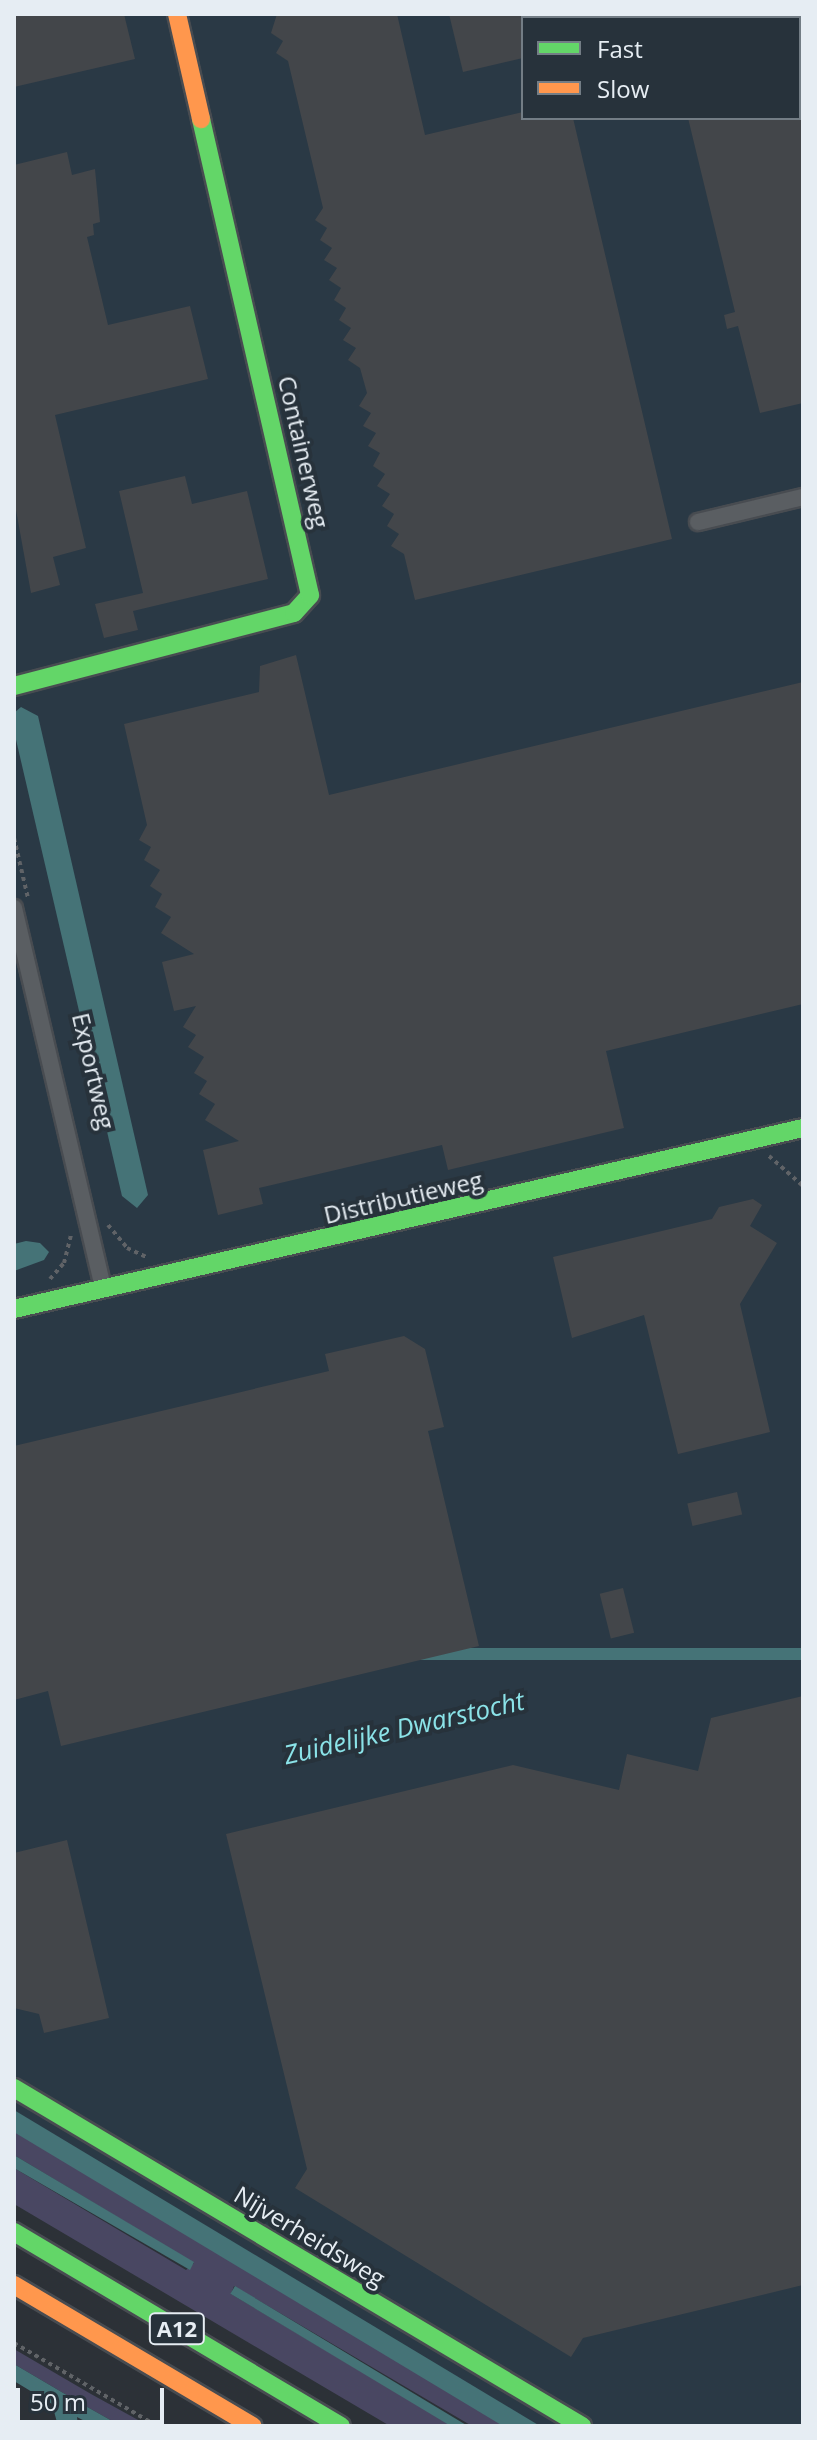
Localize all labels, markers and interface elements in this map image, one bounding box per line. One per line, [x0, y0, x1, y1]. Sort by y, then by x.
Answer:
legend [521, 16, 801, 120]
text: Fast [597, 32, 643, 65]
text: Slow [597, 72, 649, 105]
street label: Containerweg [272, 373, 336, 531]
street label: Exportweg [67, 1010, 121, 1132]
street label: Distributieweg [321, 1165, 485, 1229]
water label: Zuidelijke Dwarstocht [281, 1685, 527, 1771]
street label: Nijverheidsweg [229, 2180, 391, 2292]
road number: A12 [147, 2311, 207, 2347]
scale bar [20, 2372, 168, 2422]
text: 50 m [30, 2385, 86, 2418]

